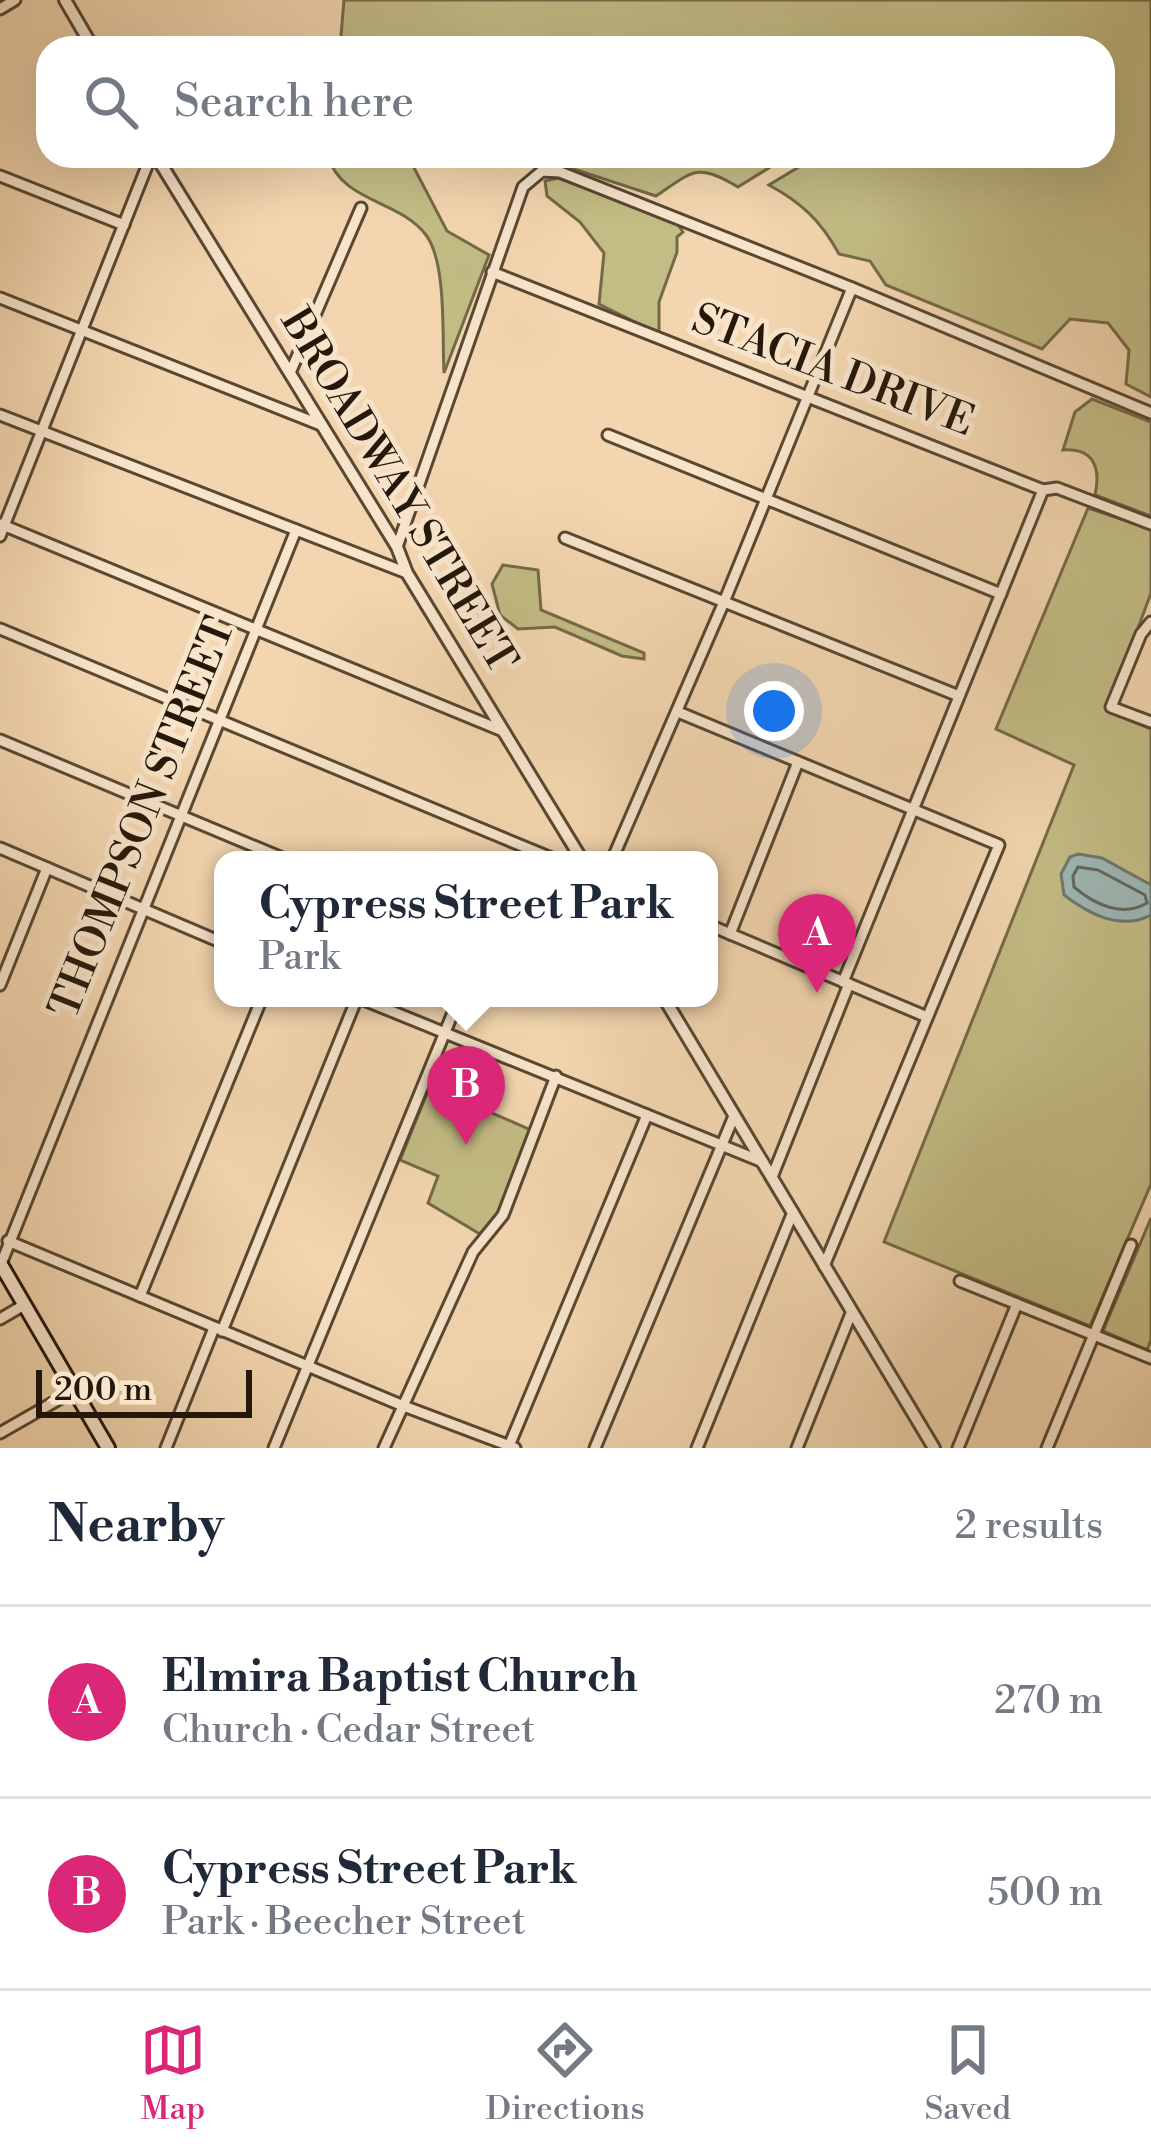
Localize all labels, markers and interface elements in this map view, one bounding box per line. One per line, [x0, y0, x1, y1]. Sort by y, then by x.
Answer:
search box [36, 36, 1115, 168]
icon: search [78, 69, 144, 135]
text: Search here [174, 74, 414, 131]
street label: STACIA DRIVE [685, 293, 981, 449]
street label: BROADWAY STREET [268, 298, 528, 683]
street label: THOMPSON STREET [38, 610, 248, 1026]
your location [744, 681, 804, 741]
popup [214, 851, 718, 1007]
text: Cypress Street Park [259, 876, 673, 933]
pin: A [778, 894, 856, 993]
text: Park [259, 933, 340, 982]
pin: B [427, 1046, 505, 1145]
scale bar [36, 1364, 252, 1417]
text: 200 m [54, 1370, 152, 1411]
text: Nearby [48, 1494, 224, 1558]
text: 2 results [955, 1502, 1103, 1551]
text: Elmira Baptist Church [162, 1649, 638, 1706]
text: A [73, 1677, 101, 1726]
text: 270 m [994, 1677, 1103, 1726]
text: Church · Cedar Street [162, 1706, 535, 1755]
text: Cypress Street Park [162, 1841, 576, 1898]
text: B [72, 1869, 102, 1918]
text: 500 m [988, 1869, 1103, 1918]
text: Park · Beecher Street [162, 1898, 526, 1947]
tab: Map [140, 2017, 206, 2130]
tab: Directions [486, 2017, 645, 2130]
tab: Saved [924, 2017, 1011, 2130]

